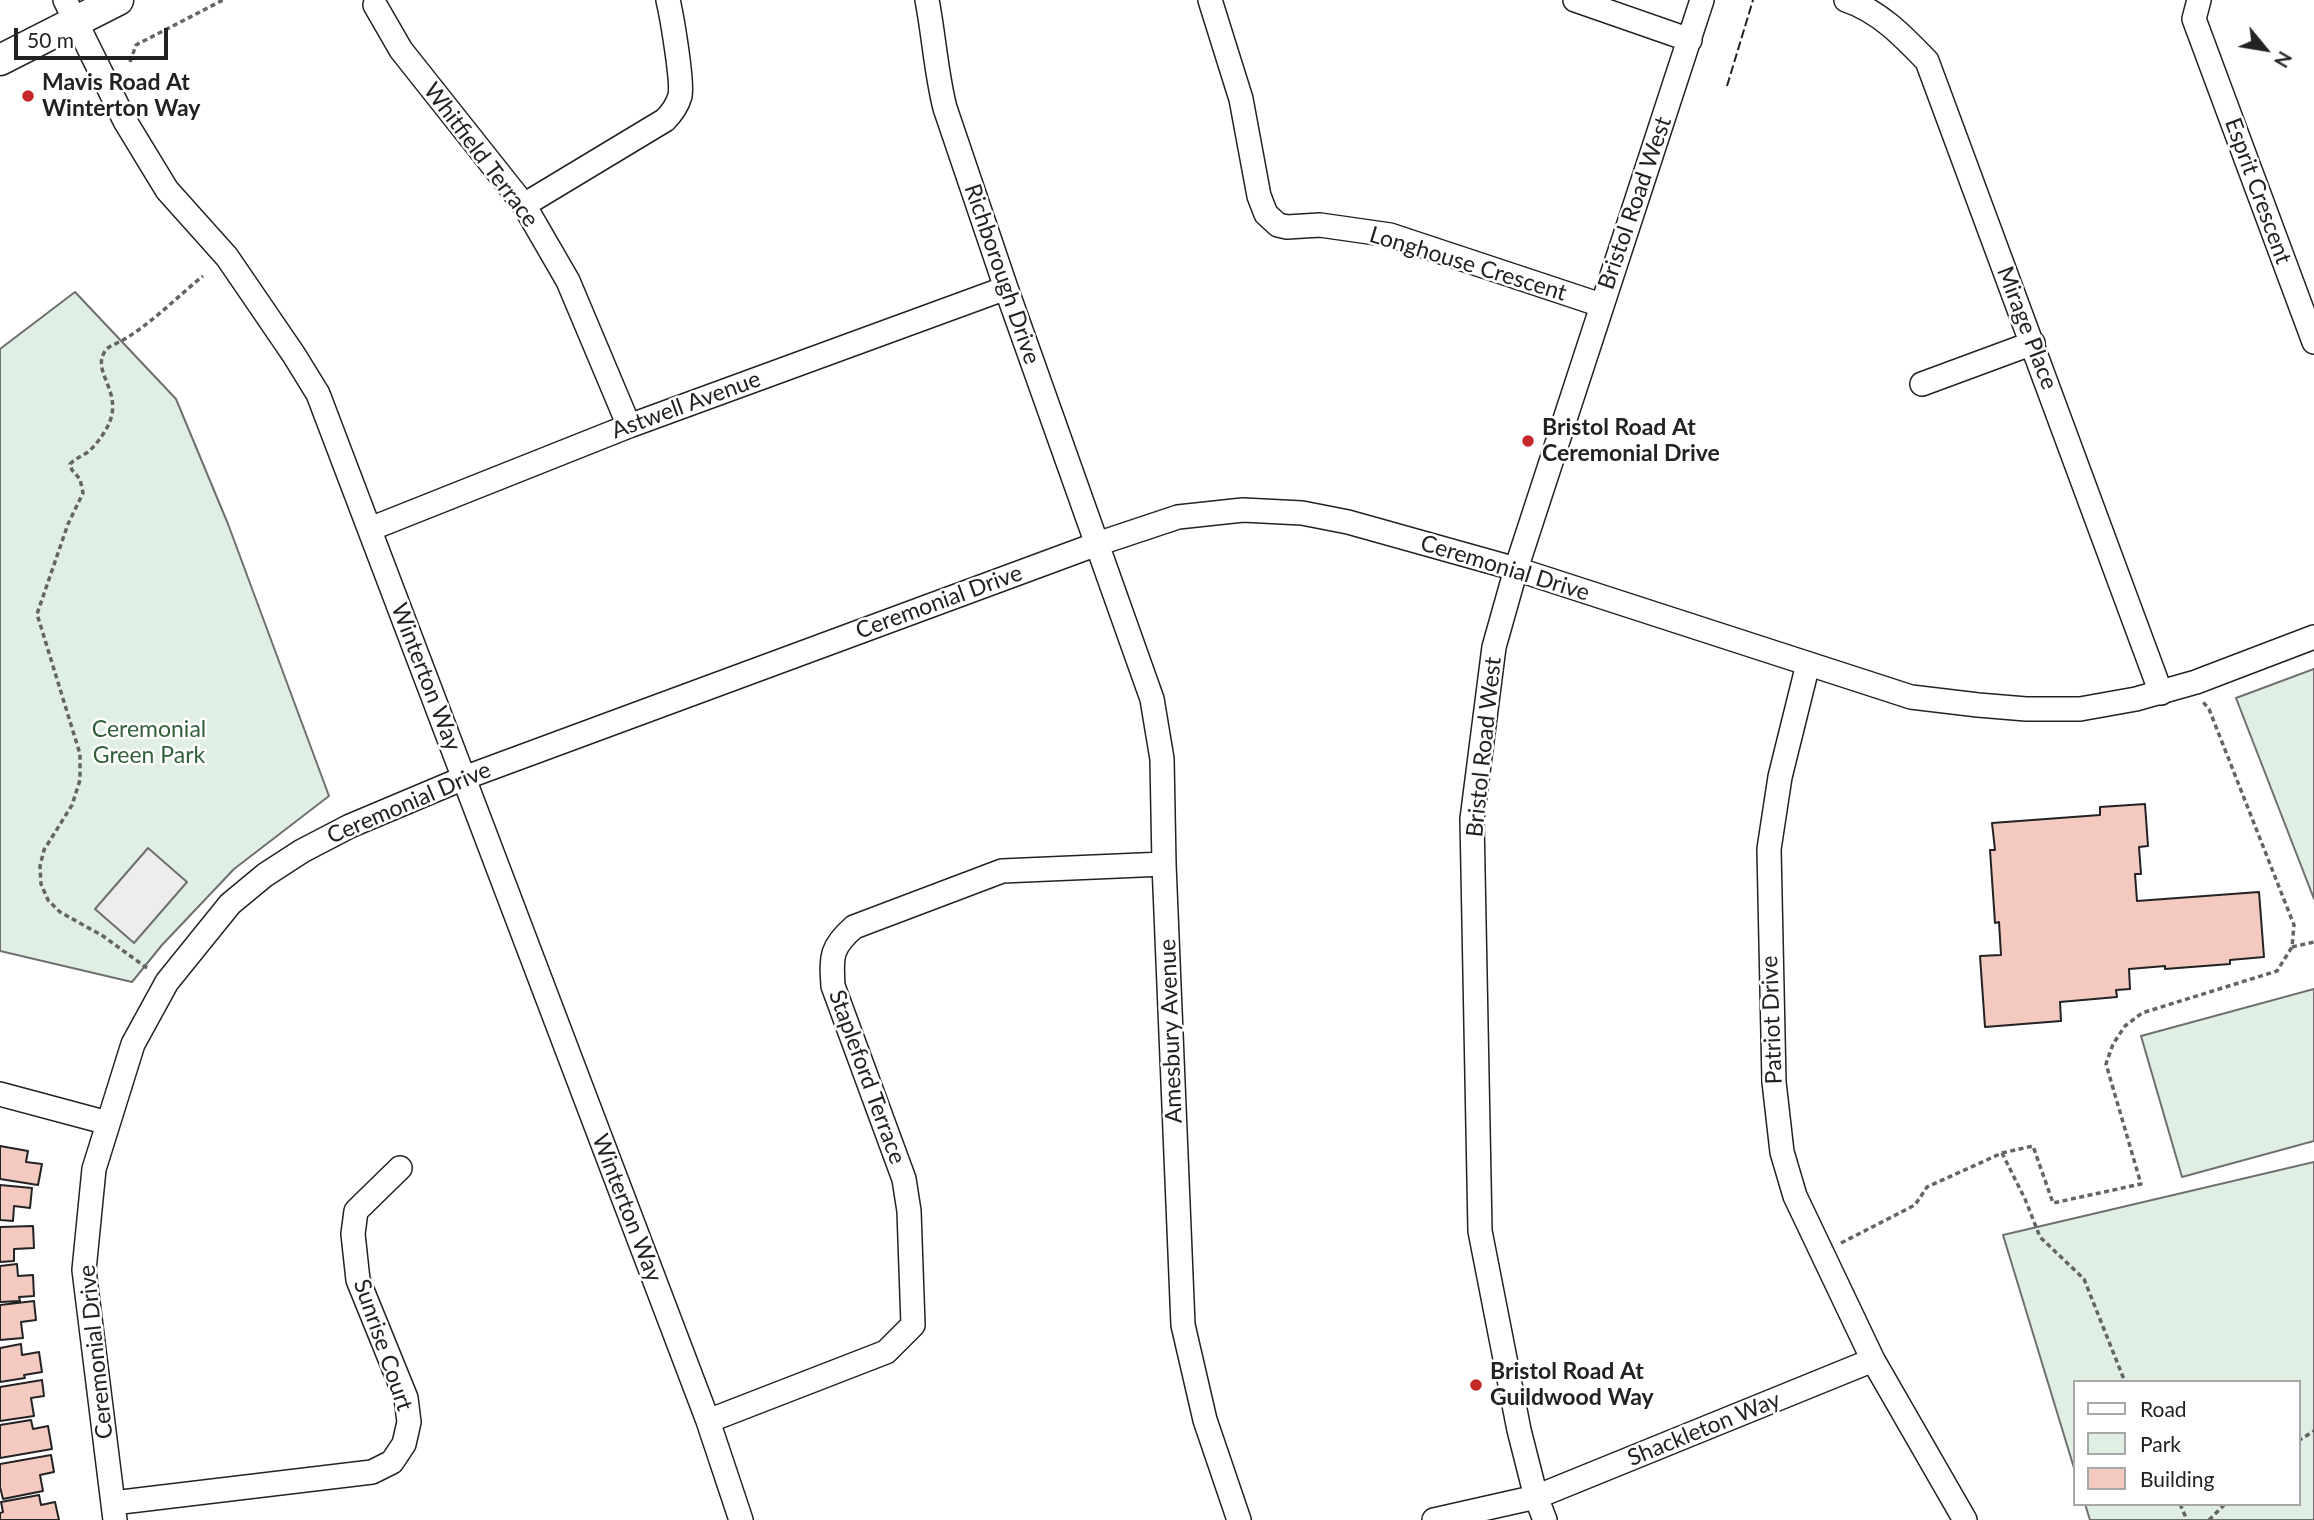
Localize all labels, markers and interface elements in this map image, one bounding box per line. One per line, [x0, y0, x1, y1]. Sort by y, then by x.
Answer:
scale bar [18, 14, 172, 58]
north arrow [2230, 14, 2300, 84]
text: 50 m [27, 27, 74, 52]
text: N [2270, 48, 2297, 72]
place label: Mavis Road At Winterton Way [42, 69, 201, 123]
street label: Whitfield Terrace [418, 77, 544, 233]
marker: Mavis Road At Winterton Way [20, 88, 36, 104]
street label: Bristol Road West [1593, 113, 1677, 293]
street label: Esprit Crescent [2219, 114, 2297, 268]
street label: Richborough Drive [958, 180, 1046, 368]
street label: Longhouse Crescent [1366, 221, 1570, 307]
street label: Mirage Place [1991, 263, 2063, 393]
street label: Astwell Avenue [608, 365, 764, 445]
place label: Bristol Road At Ceremonial Drive [1542, 414, 1720, 468]
marker: Bristol Road At Ceremonial Drive [1520, 433, 1536, 449]
street label: Ceremonial Drive [1417, 529, 1593, 607]
street label: Ceremonial Drive [852, 559, 1026, 645]
street label: Winterton Way [385, 599, 467, 755]
street label: Bristol Road West [1461, 656, 1507, 838]
park label: Ceremonial Green Park [92, 716, 206, 770]
street label: Ceremonial Drive [323, 756, 495, 850]
street label: Amesbury Avenue [1154, 938, 1188, 1124]
street label: Patriot Drive [1756, 955, 1788, 1085]
street label: Stapleford Terrace [823, 986, 911, 1168]
street label: Winterton Way [586, 1130, 668, 1286]
street label: Ceremonial Drive [73, 1263, 119, 1441]
street label: Sunrise Court [348, 1276, 418, 1414]
place label: Bristol Road At Guildwood Way [1490, 1358, 1654, 1412]
marker: Bristol Road At Guildwood Way [1468, 1377, 1484, 1393]
legend [2072, 1380, 2300, 1506]
street label: Shackleton Way [1624, 1386, 1784, 1472]
text: Road [2140, 1396, 2187, 1421]
text: Park [2140, 1431, 2181, 1456]
text: Building [2140, 1466, 2215, 1491]

